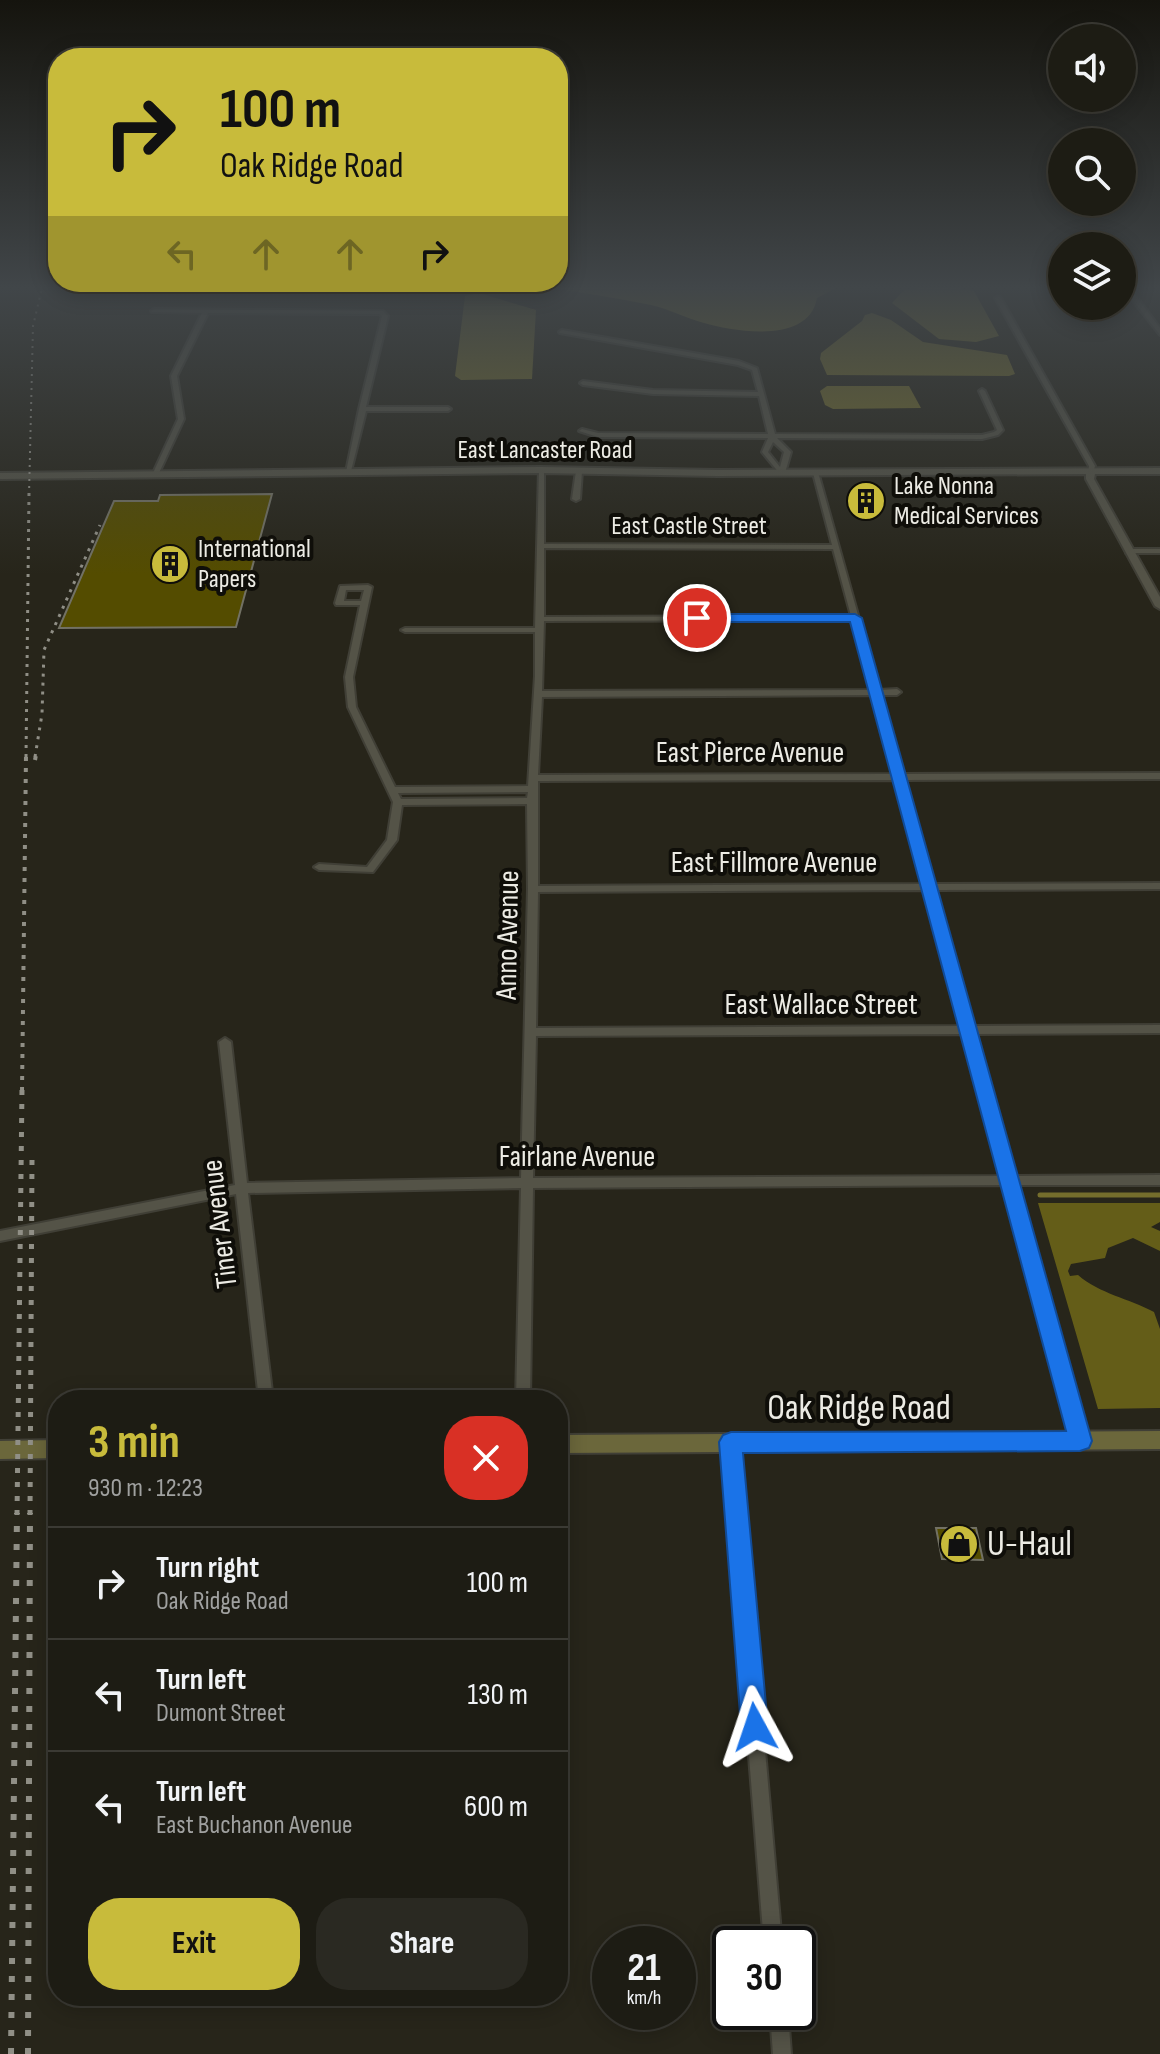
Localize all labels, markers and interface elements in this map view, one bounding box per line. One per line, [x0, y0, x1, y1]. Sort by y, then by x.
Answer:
map controls [1048, 24, 1136, 320]
button: sound [1048, 24, 1136, 112]
text: 100 m [220, 77, 341, 144]
icon: right [88, 80, 192, 184]
button: search [1048, 128, 1136, 216]
text: Oak Ridge Road [220, 145, 404, 188]
icon: left [160, 232, 204, 276]
icon: ahead [244, 232, 288, 276]
icon: ahead [328, 232, 372, 276]
icon: right [412, 232, 456, 276]
button: layers [1048, 232, 1136, 320]
street label: East Lancaster Road [458, 435, 632, 466]
place label: Lake Nonna Medical Services [894, 471, 1039, 532]
building icon: Lake Nonna Medical Services [845, 480, 887, 522]
street label: East Castle Street [611, 511, 767, 542]
place label: International Papers [198, 534, 311, 595]
building icon: International Papers [149, 543, 191, 585]
pin [663, 584, 731, 652]
icon: arrive [675, 596, 719, 640]
street label: East Pierce Avenue [656, 735, 844, 771]
street label: East Fillmore Avenue [671, 845, 877, 881]
street label: Anno Avenue [489, 870, 527, 1001]
street label: East Wallace Street [724, 987, 918, 1023]
street label: Fairlane Avenue [499, 1139, 655, 1175]
street label: Tiner Avenue [194, 1158, 246, 1290]
street label: Oak Ridge Road [767, 1387, 951, 1430]
text: 3 min [88, 1414, 180, 1471]
button: close [444, 1416, 528, 1500]
text: 930 m · 12:23 [88, 1473, 203, 1504]
shop icon: U-Haul [938, 1523, 980, 1565]
place label: U-Haul [987, 1523, 1072, 1566]
text: Turn right [156, 1550, 259, 1586]
icon: right [88, 1561, 132, 1605]
text: 100 m [467, 1565, 528, 1601]
text: Oak Ridge Road [156, 1586, 289, 1617]
text: Turn left [156, 1662, 246, 1698]
icon: left [88, 1673, 132, 1717]
text: 130 m [468, 1677, 528, 1713]
position arrow [713, 1685, 797, 1769]
text: Dumont Street [156, 1698, 285, 1729]
text: Turn left [156, 1774, 246, 1810]
icon: left [88, 1785, 132, 1829]
text: 600 m [464, 1789, 528, 1825]
text: East Buchanon Avenue [156, 1810, 352, 1841]
button: Exit [88, 1898, 300, 1990]
button: Share [316, 1898, 528, 1990]
speed limit sign: 30 [712, 1926, 816, 2030]
text: 21 [627, 1944, 661, 1992]
text: km/h [627, 1986, 661, 2010]

